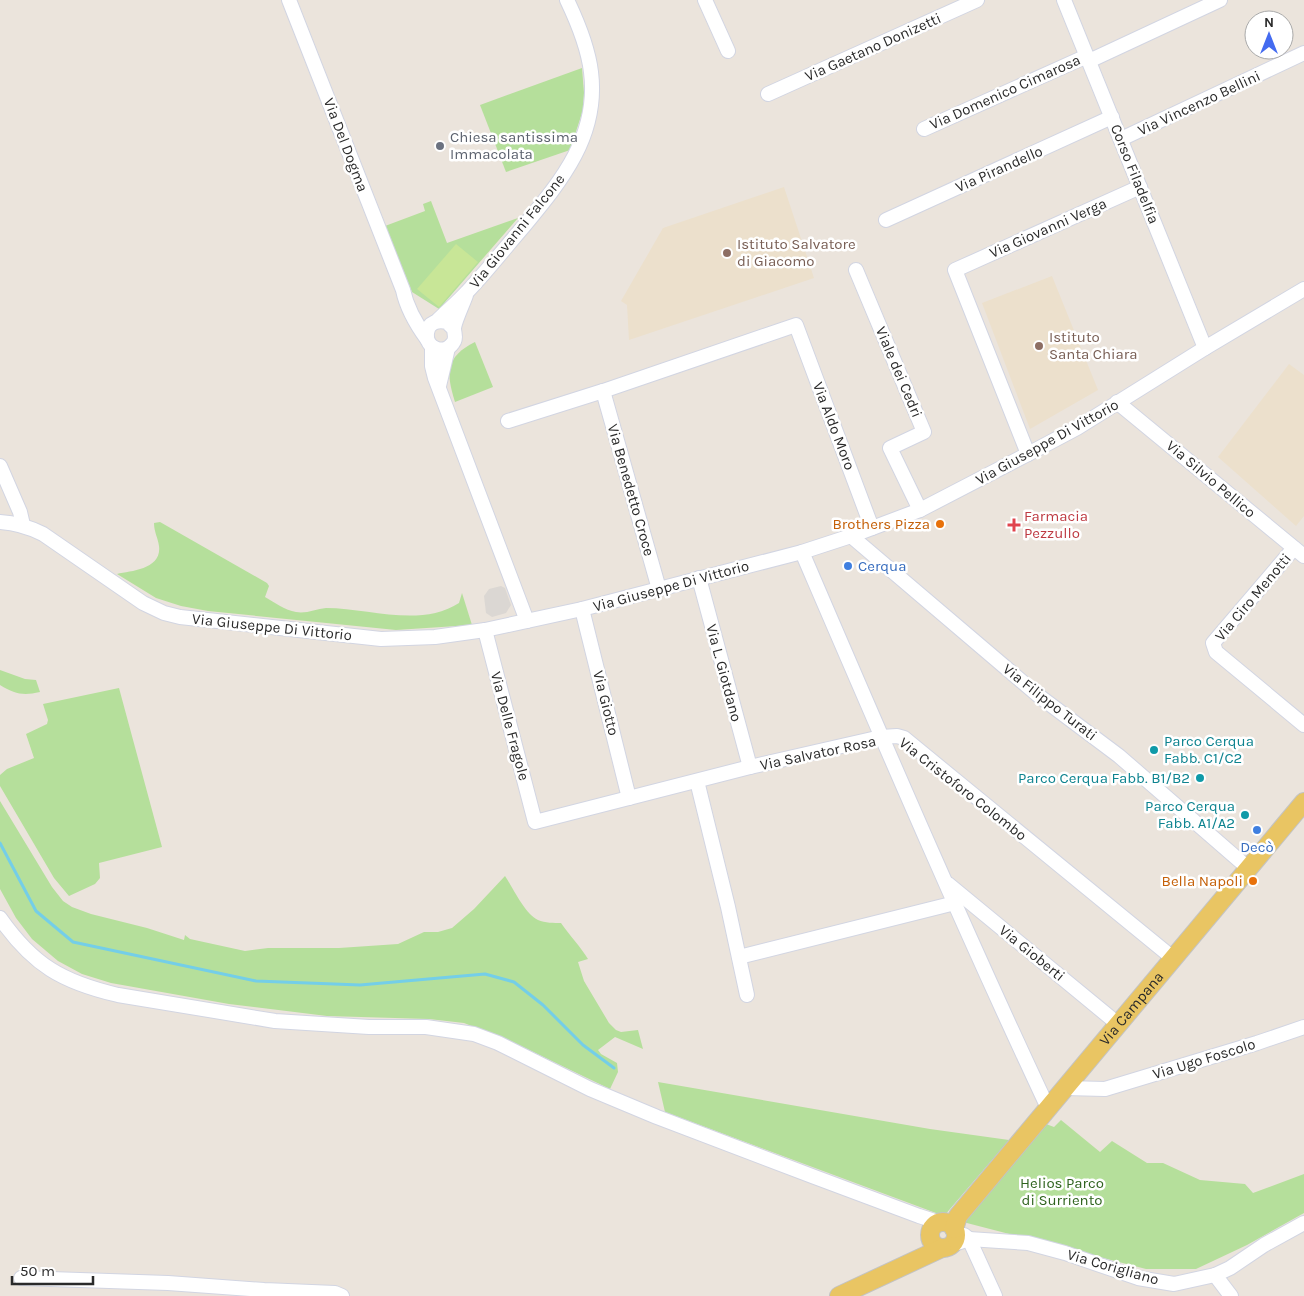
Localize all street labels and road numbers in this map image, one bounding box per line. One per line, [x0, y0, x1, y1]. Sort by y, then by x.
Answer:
street label: Via Gaetano Donizetti [802, 9, 944, 85]
street label: Via Domenico Cimarosa [927, 51, 1083, 133]
street label: Via Vincenzo Bellini [1135, 67, 1263, 139]
street label: Via Del Dogma [320, 96, 372, 194]
street label: Corso Filadelfia [1107, 122, 1163, 226]
street label: Via Pirandello [953, 142, 1045, 196]
street label: Via Giovanni Falcone [465, 170, 569, 292]
street label: Via Giovanni Verga [987, 194, 1109, 262]
street label: Viale dei Cedri [872, 324, 926, 420]
street label: Via Aldo Moro [809, 379, 859, 473]
street label: Via Giuseppe Di Vittorio [972, 395, 1122, 489]
street label: Via Benedetto Croce [604, 422, 658, 558]
street label: Via Silvio Pellico [1163, 436, 1259, 522]
street label: Via Ciro Menotti [1211, 549, 1295, 645]
street label: Via Giuseppe Di Vittorio [591, 557, 751, 615]
street label: Via Giuseppe Di Vittorio [191, 610, 353, 644]
street label: Via L. Giotdano [702, 622, 746, 724]
street label: Via Filippo Turati [999, 660, 1101, 744]
street label: Via Giotto [589, 669, 623, 737]
street label: Via Delle Fragole [487, 670, 533, 782]
street label: Via Salvator Rosa [758, 732, 878, 774]
street label: Via Cristoforo Colombo [896, 734, 1030, 844]
street label: Via Gioberti [996, 921, 1068, 985]
street label: Via Campana [1095, 968, 1167, 1049]
street label: Via Ugo Foscolo [1150, 1035, 1258, 1083]
street label: Via Corigliano [1065, 1245, 1161, 1289]

